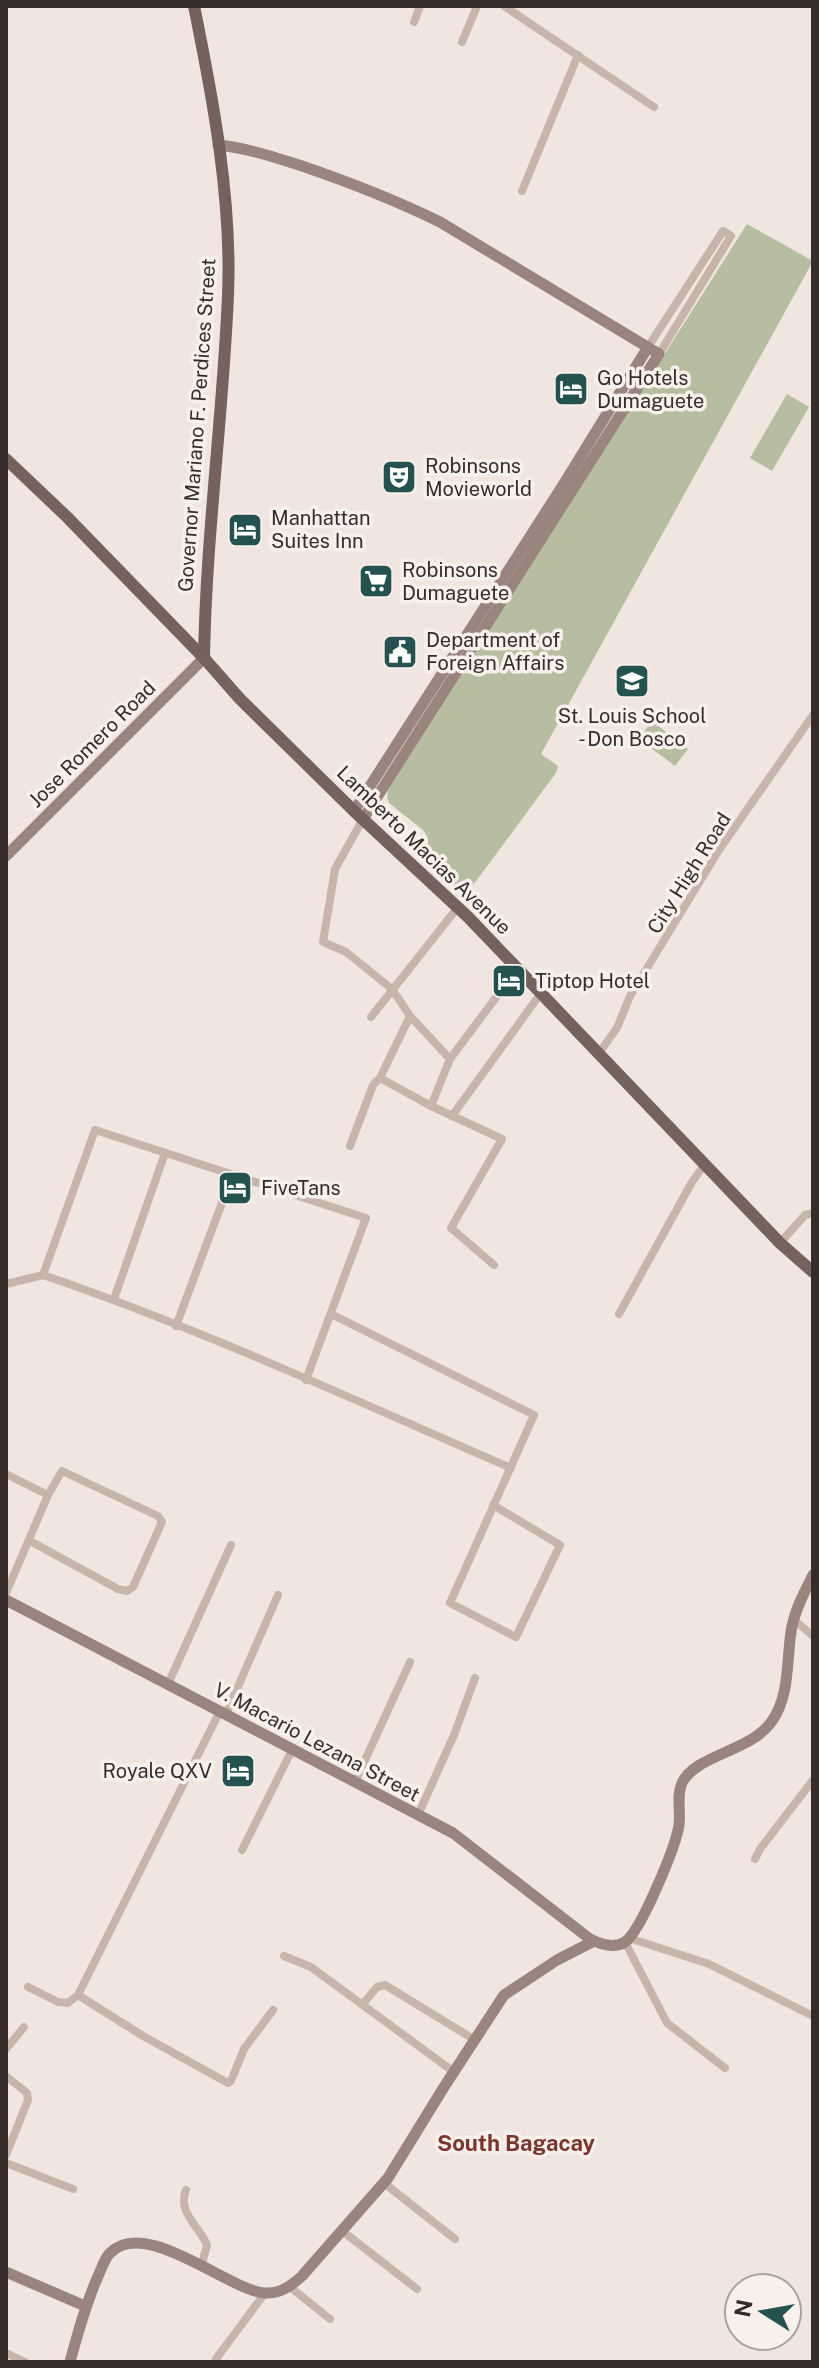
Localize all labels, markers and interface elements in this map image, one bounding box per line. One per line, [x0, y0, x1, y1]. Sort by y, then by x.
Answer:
street label: Governor Mariano F. Perdices Street [173, 257, 221, 593]
place label: Go Hotels Dumaguete [597, 366, 704, 413]
hotel icon: Go Hotels Dumaguete [552, 370, 590, 408]
place label: Robinsons Movieworld [425, 454, 532, 501]
theatre icon: Robinsons Movieworld [380, 458, 418, 496]
place label: Manhattan Suites Inn [271, 506, 370, 553]
hotel icon: Manhattan Suites Inn [226, 511, 264, 549]
place label: Robinsons Dumaguete [402, 558, 509, 605]
supermarket icon: Robinsons Dumaguete [357, 562, 395, 600]
place label: Department of Foreign Affairs [426, 628, 564, 675]
public building icon: Department of Foreign Affairs [381, 633, 419, 671]
school or university icon: St. Louis School - Don Bosco [613, 662, 651, 700]
street label: Jose Romero Road [24, 676, 160, 812]
place label: St. Louis School - Don Bosco [558, 704, 706, 751]
street label: Lamberto Macias Avenue [332, 760, 516, 940]
street label: City High Road [642, 808, 736, 938]
hotel icon: Tiptop Hotel [490, 962, 528, 1000]
place label: Tiptop Hotel [535, 969, 650, 993]
hotel icon: FiveTans [216, 1169, 254, 1207]
place label: FiveTans [261, 1176, 341, 1200]
street label: V. Macario Lezana Street [210, 1677, 424, 1807]
hotel icon: Royale QXV [219, 1752, 257, 1790]
place label: Royale QXV [103, 1759, 212, 1783]
district label: South Bagacay [437, 2130, 596, 2156]
north arrow [723, 2272, 803, 2352]
text: N [729, 2297, 758, 2319]

